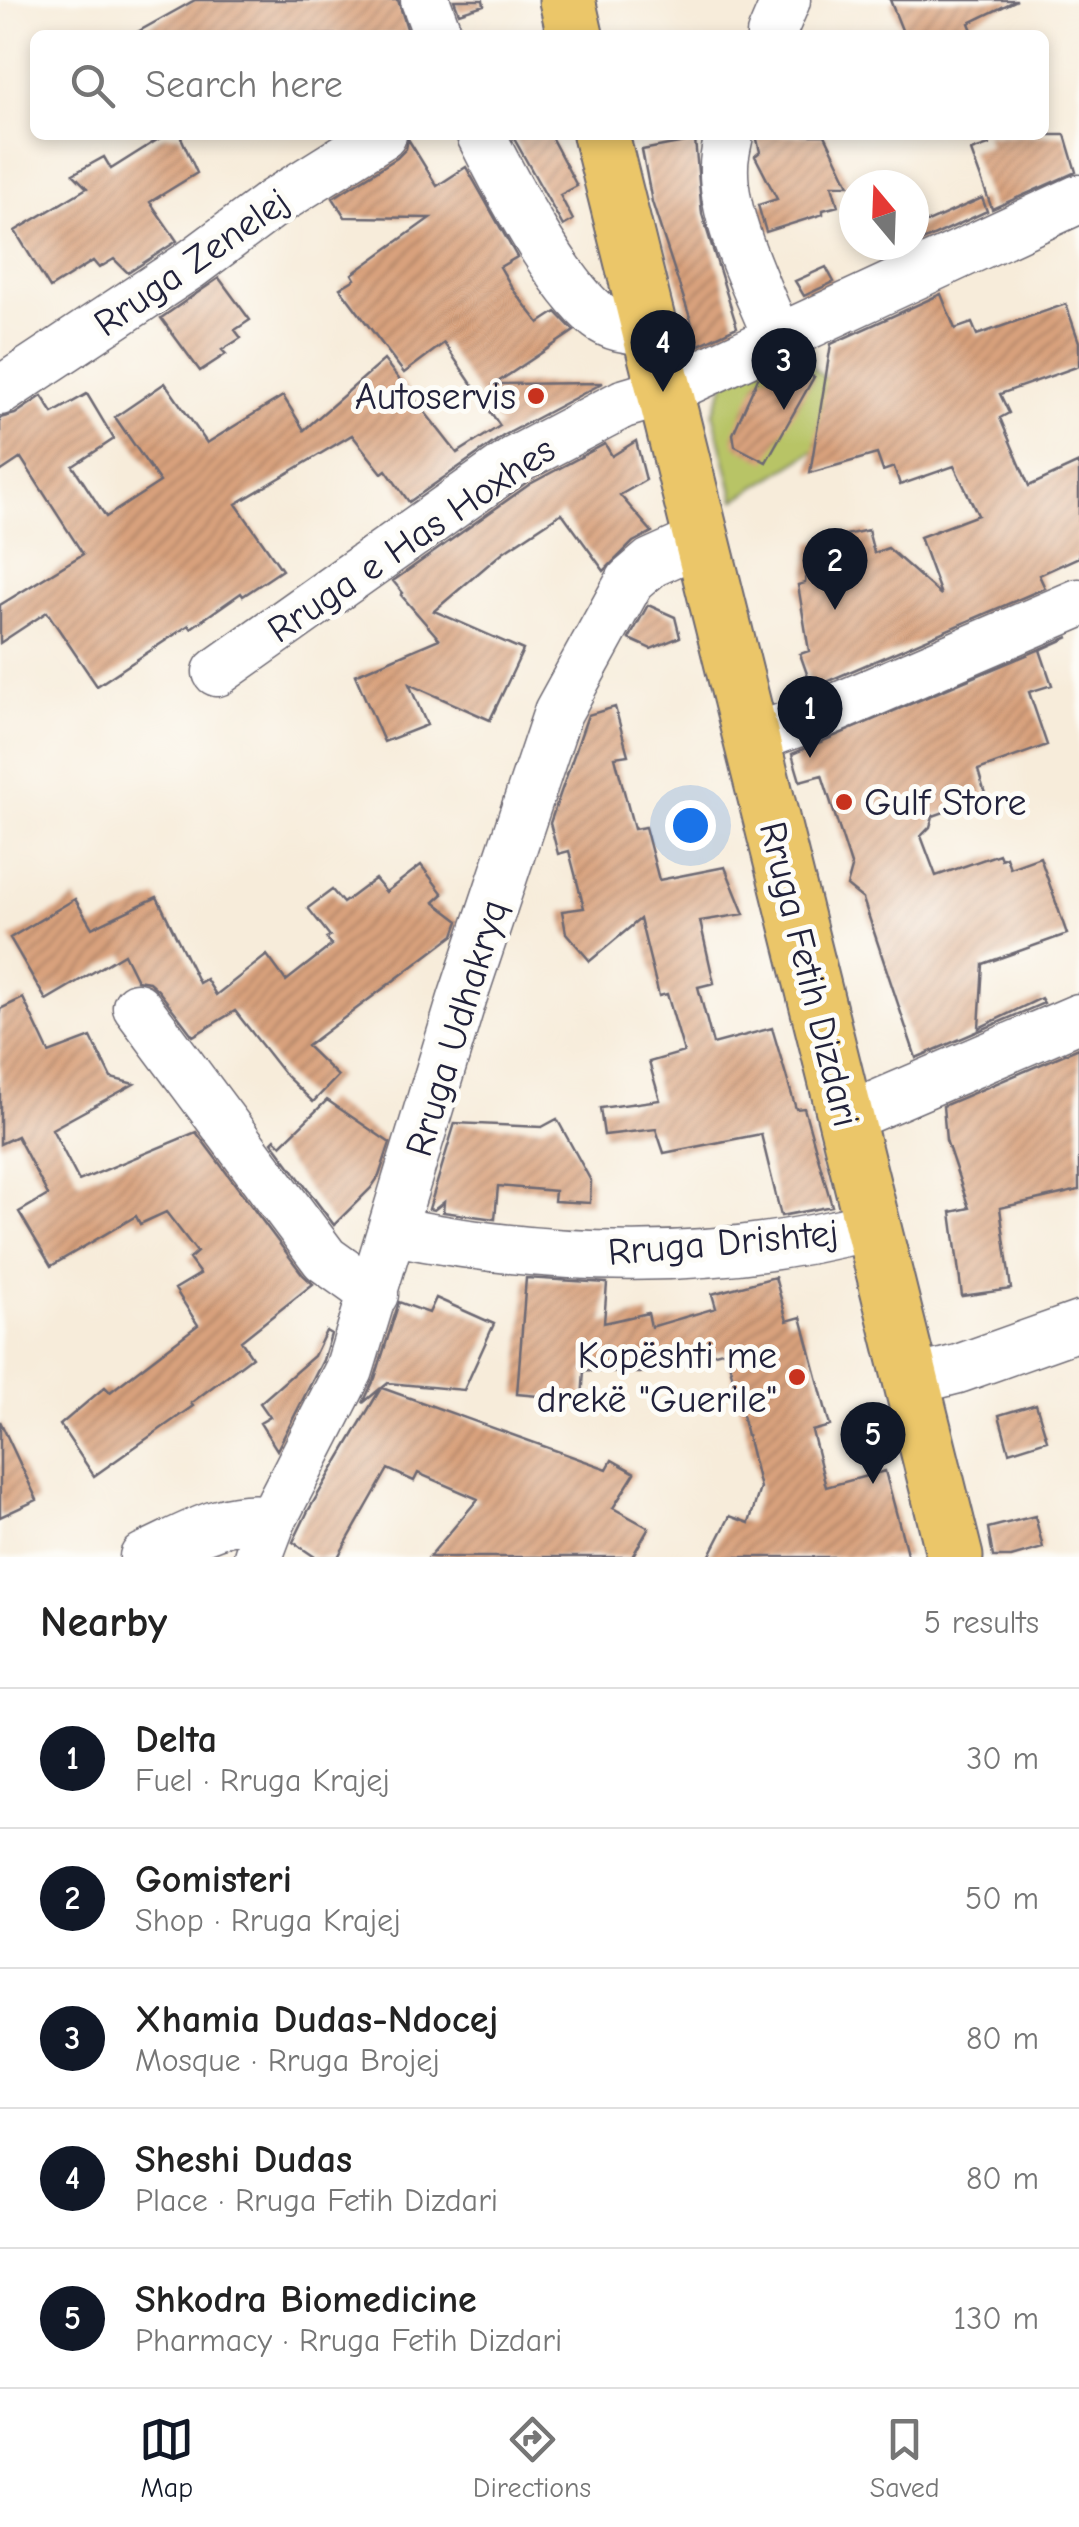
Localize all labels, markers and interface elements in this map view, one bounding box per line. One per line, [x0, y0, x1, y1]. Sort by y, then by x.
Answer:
search box [30, 30, 1049, 140]
icon: search [65, 58, 120, 113]
text: Search here [145, 63, 343, 107]
north arrow [839, 170, 929, 260]
street label: Rruga Zenelej [86, 180, 297, 346]
pin: 4 [630, 310, 696, 392]
pin: 3 [752, 328, 816, 410]
place label: Autoservis [355, 375, 516, 419]
marker: Autoservis [525, 385, 547, 407]
street label: Rruga e Has Hoxhes [260, 427, 563, 652]
pin: 2 [802, 528, 868, 610]
pin: 1 [778, 676, 842, 758]
place label: Gulf Store [864, 781, 1027, 825]
marker: Gulf Store [833, 791, 855, 813]
your location [665, 800, 716, 851]
street label: Rruga Fetih Dizdari [750, 817, 868, 1131]
street label: Rruga Udhakryq [397, 895, 517, 1162]
street label: Rruga Drishtej [606, 1211, 840, 1275]
place label: Kopështi me drekë "Guerile" [536, 1334, 777, 1422]
marker: Kopështi me drekë "Guerile" [786, 1366, 808, 1388]
pin: 5 [840, 1402, 906, 1484]
text: Nearby [40, 1598, 167, 1647]
text: 5 results [924, 1604, 1039, 1641]
text: Delta [135, 1718, 217, 1762]
text: 1 [66, 1740, 79, 1777]
text: 30 m [966, 1740, 1039, 1777]
text: Fuel · Rruga Krajej [135, 1762, 390, 1799]
text: Gomisteri [135, 1858, 292, 1902]
text: 2 [65, 1880, 80, 1917]
text: 50 m [965, 1880, 1039, 1917]
text: Shop · Rruga Krajej [135, 1902, 401, 1939]
text: Xhamia Dudas-Ndocej [135, 1998, 498, 2042]
text: 3 [65, 2020, 80, 2057]
text: 80 m [966, 2020, 1039, 2057]
text: Mosque · Rruga Brojej [135, 2042, 440, 2079]
text: Sheshi Dudas [135, 2138, 352, 2182]
text: 4 [65, 2160, 80, 2197]
text: 80 m [966, 2160, 1039, 2197]
text: Place · Rruga Fetih Dizdari [135, 2182, 498, 2219]
text: Shkodra Biomedicine [135, 2278, 477, 2322]
text: 5 [64, 2300, 81, 2337]
text: 130 m [953, 2300, 1039, 2337]
text: Pharmacy · Rruga Fetih Dizdari [135, 2322, 562, 2359]
tab: Map [139, 2412, 194, 2504]
tab: Directions [473, 2412, 591, 2504]
tab: Saved [870, 2412, 940, 2504]

